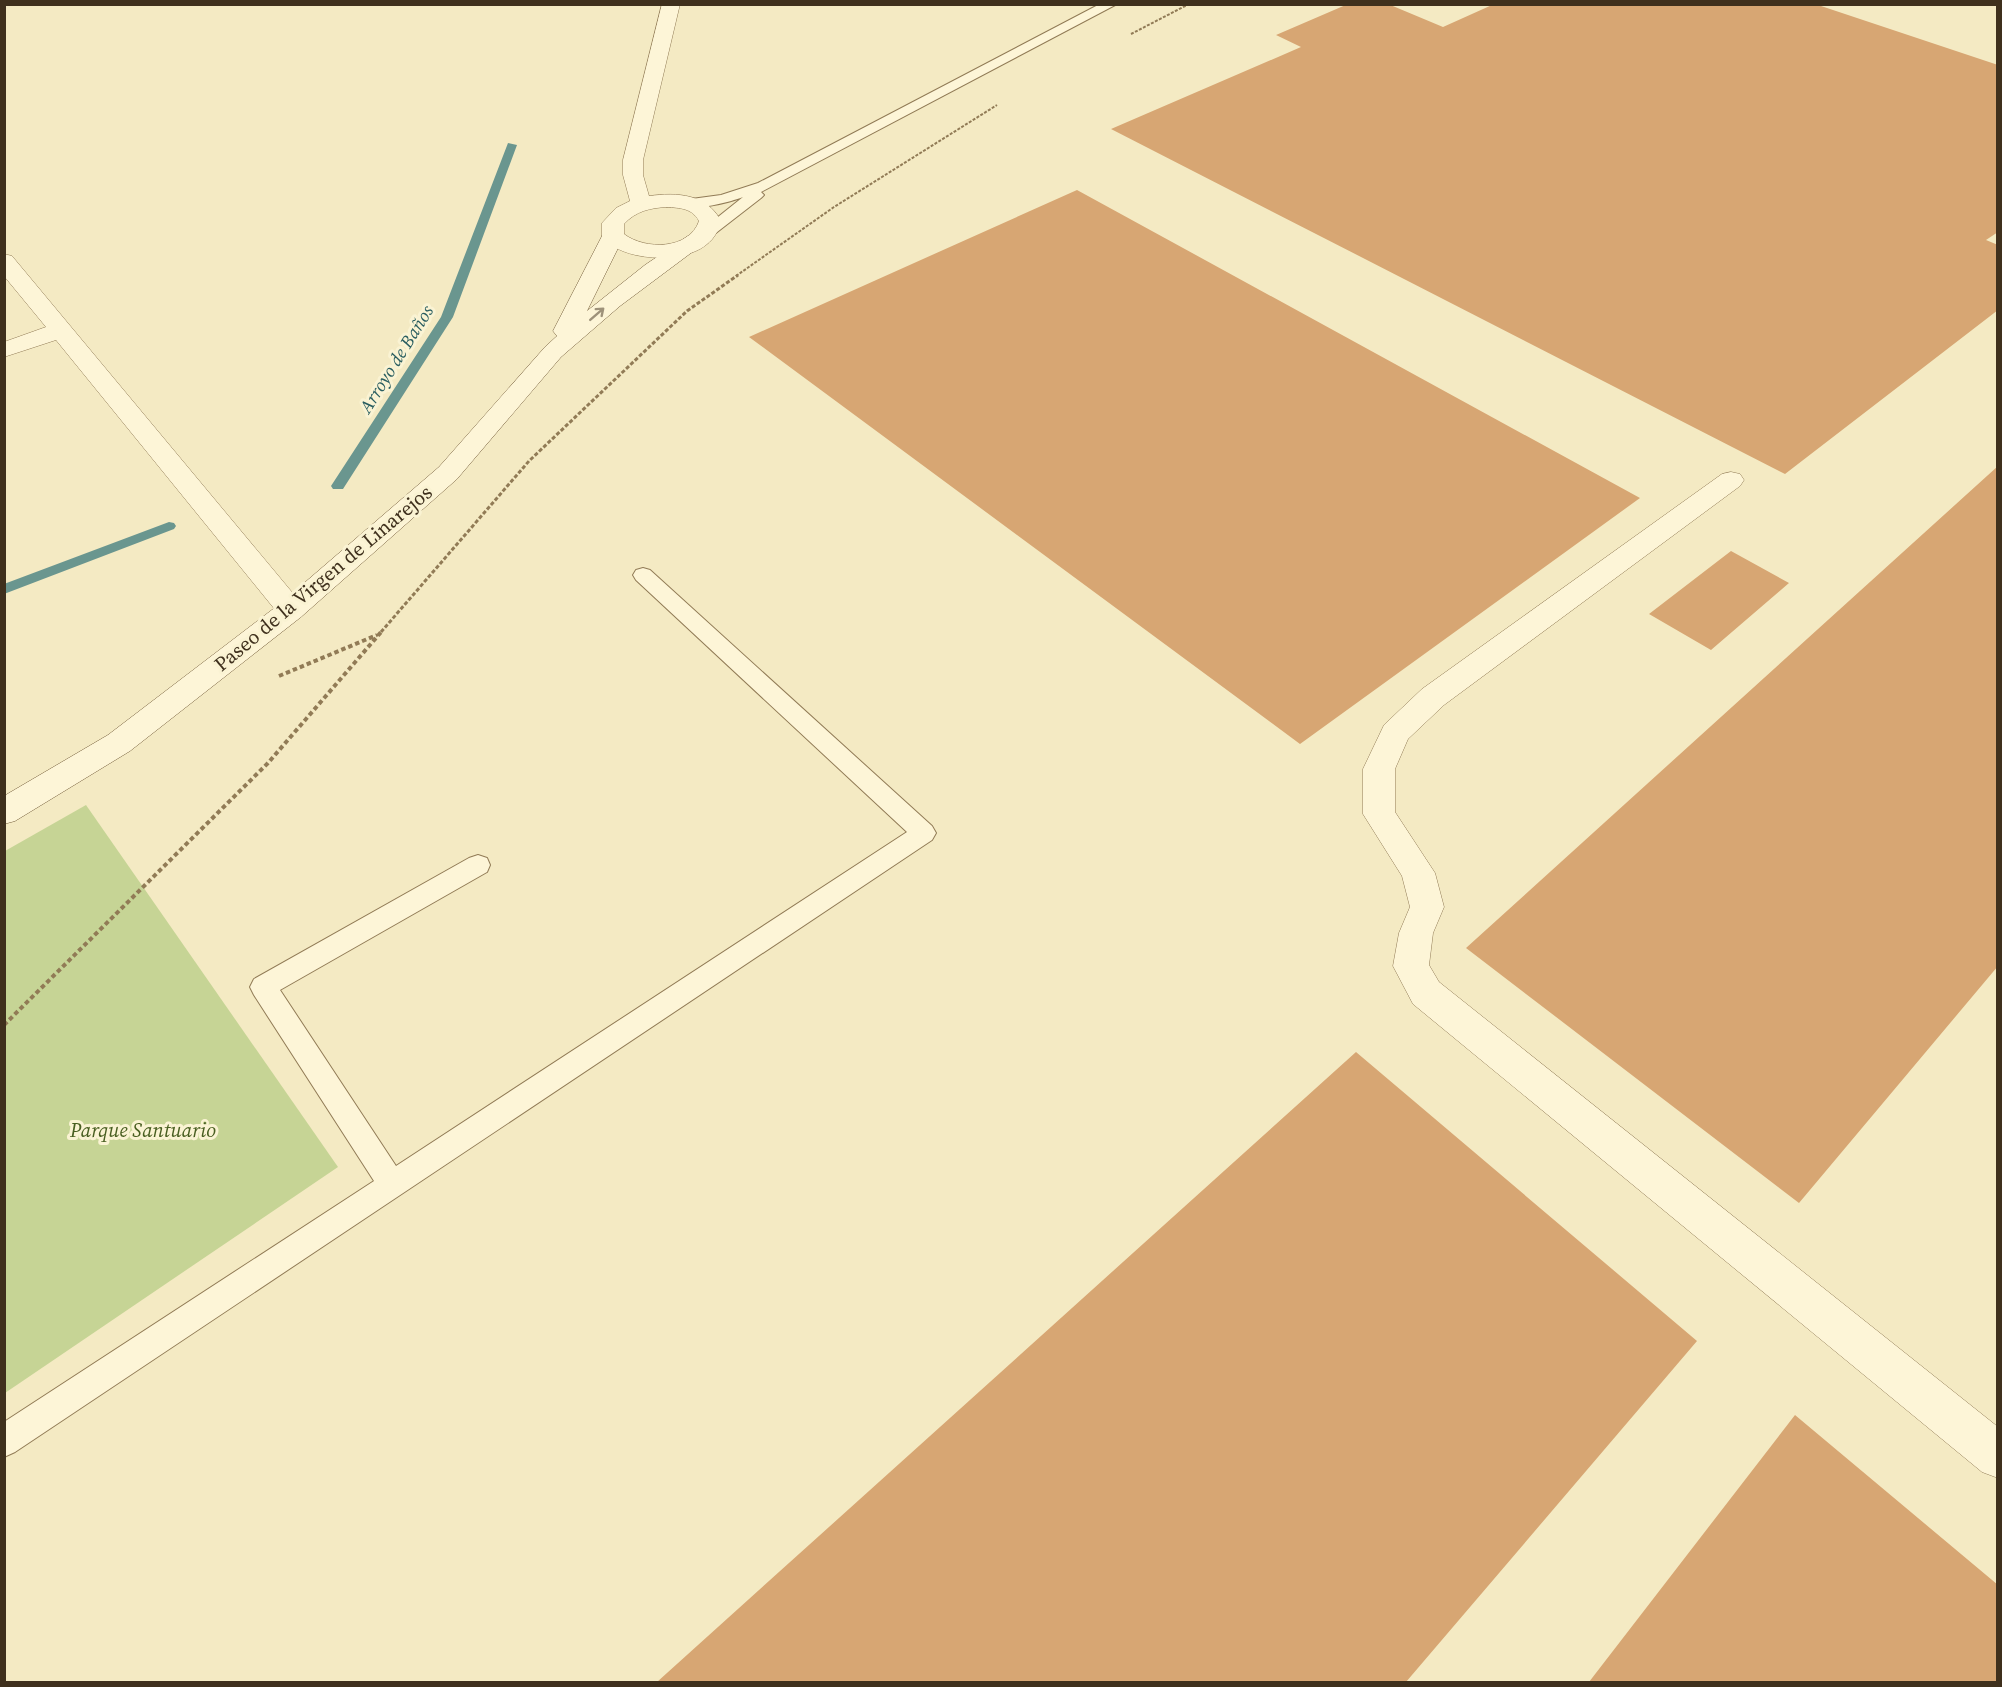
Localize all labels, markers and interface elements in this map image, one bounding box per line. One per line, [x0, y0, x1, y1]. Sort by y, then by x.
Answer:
water label: Arroyo de Baños [352, 300, 439, 419]
one-way arrow [589, 307, 605, 321]
street label: Paseo de la Virgen de Linarejos [208, 478, 438, 678]
park label: Parque Santuario [69, 1116, 216, 1144]

